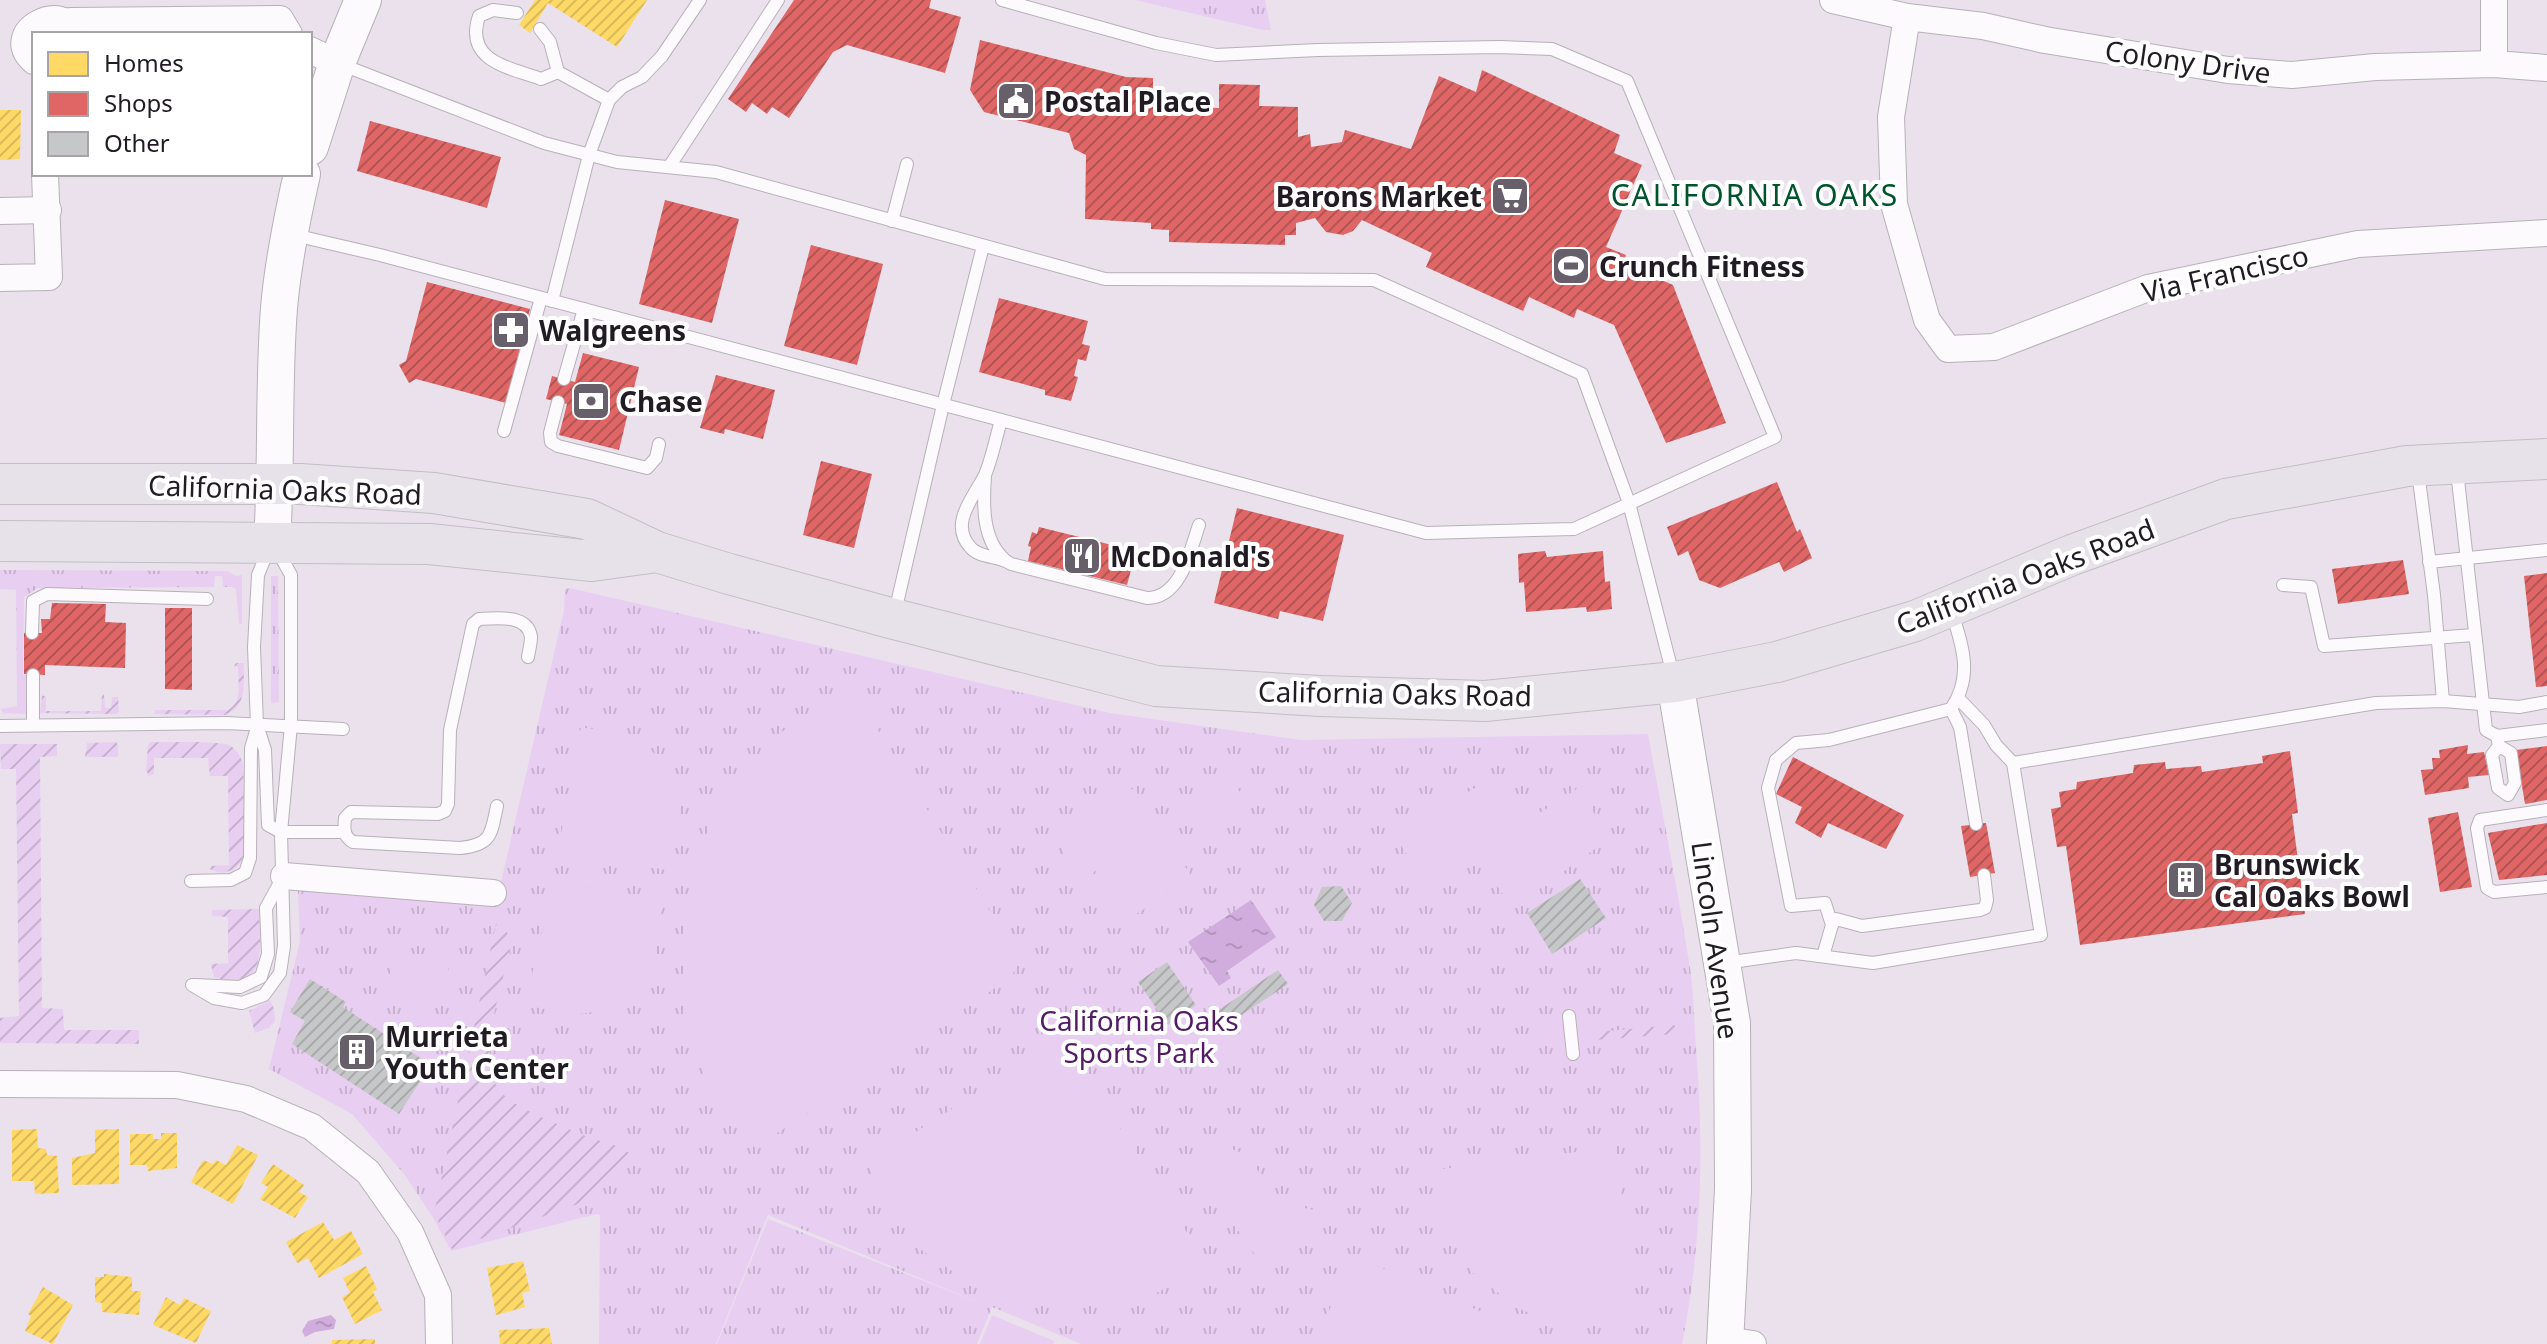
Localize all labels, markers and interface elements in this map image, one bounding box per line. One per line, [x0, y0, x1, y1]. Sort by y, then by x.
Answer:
street label: Colony Drive [2103, 31, 2273, 91]
legend [32, 32, 312, 176]
text: Homes [104, 46, 184, 79]
public building icon: Postal Place [995, 80, 1037, 122]
place label: Postal Place [1044, 82, 1211, 120]
text: Shops [104, 86, 173, 119]
text: Other [104, 126, 170, 159]
district label: CALIFORNIA OAKS [1611, 174, 1899, 215]
supermarket icon: Barons Market [1489, 175, 1531, 217]
place label: Barons Market [1276, 177, 1482, 215]
street label: Via Francisco [2138, 235, 2312, 311]
sports icon: Crunch Fitness [1550, 245, 1592, 287]
place label: Crunch Fitness [1599, 247, 1805, 285]
pharmacy icon: Walgreens [490, 309, 532, 351]
place label: Walgreens [539, 311, 686, 349]
bank icon: Chase [570, 380, 612, 422]
place label: Chase [619, 382, 703, 420]
street label: California Oaks Road [147, 465, 423, 513]
street label: California Oaks Road [1890, 509, 2160, 643]
restaurant icon: McDonald's [1061, 535, 1103, 577]
place label: McDonald's [1110, 537, 1271, 575]
street label: California Oaks Road [1258, 672, 1532, 714]
street label: Lincoln Avenue [1683, 838, 1749, 1042]
place label: Brunswick Cal Oaks Bowl [2214, 845, 2410, 915]
building icon: Brunswick Cal Oaks Bowl [2165, 859, 2207, 901]
park label: California Oaks Sports Park [1039, 1001, 1239, 1071]
place label: Murrieta Youth Center [385, 1017, 569, 1087]
building icon: Murrieta Youth Center [336, 1031, 378, 1073]

